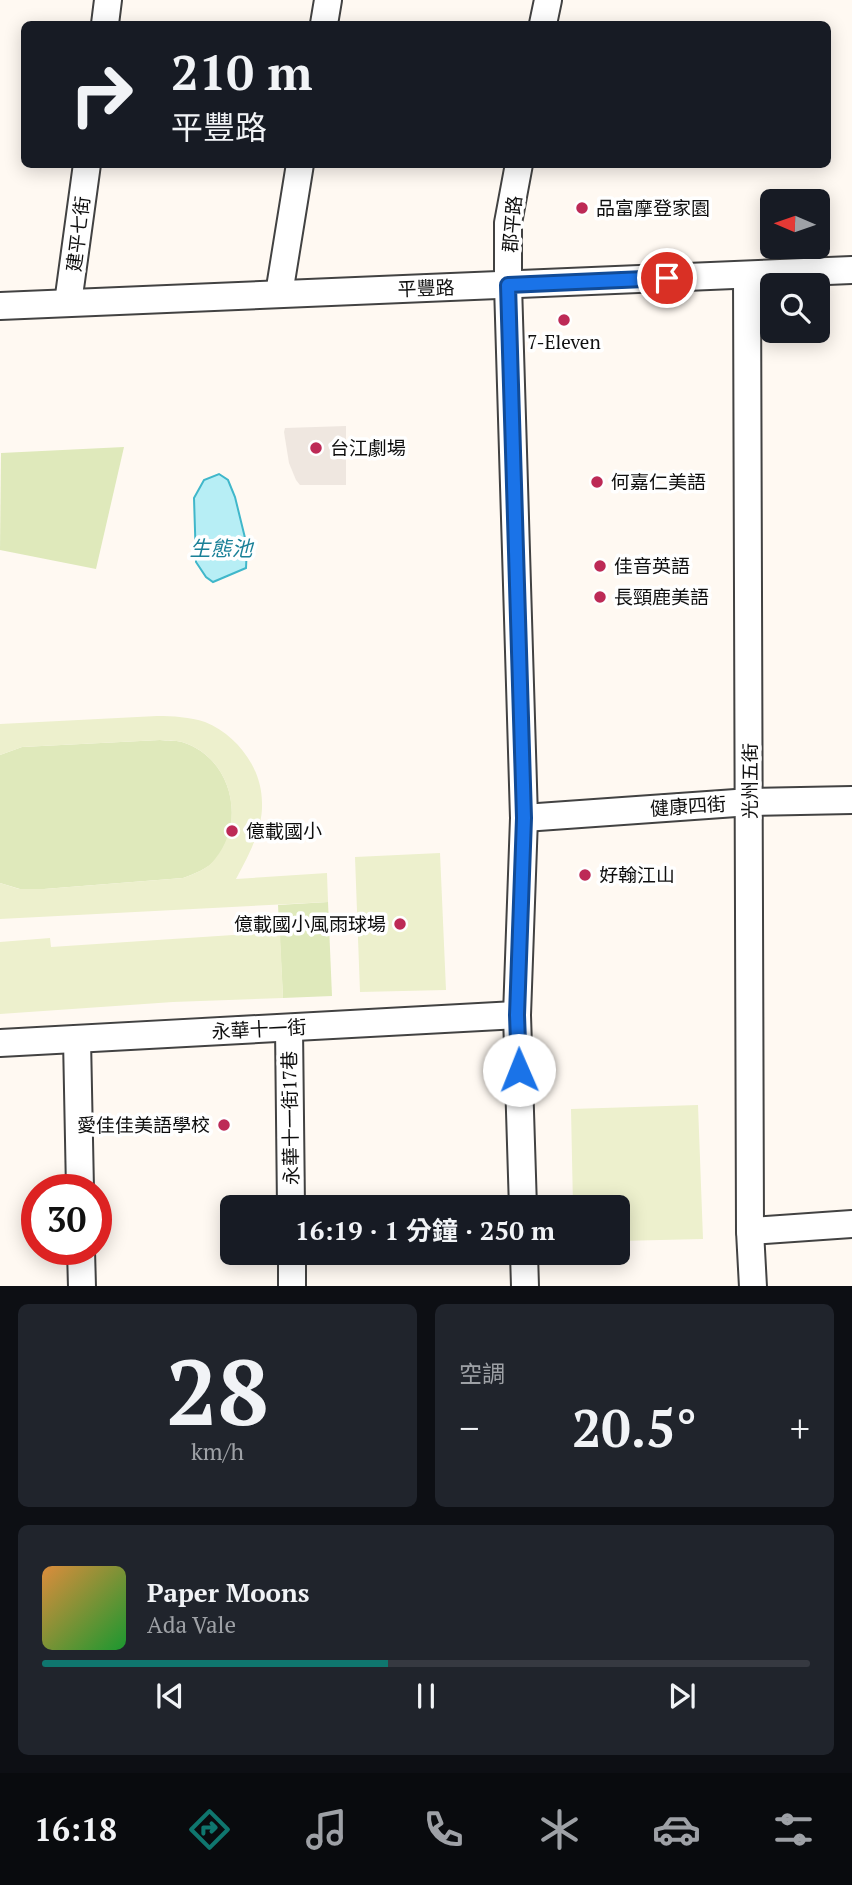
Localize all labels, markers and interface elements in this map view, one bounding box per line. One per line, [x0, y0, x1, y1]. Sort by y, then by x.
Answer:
text: 210 m [171, 39, 313, 104]
icon: right [56, 49, 147, 140]
text: 平豐路 [171, 106, 267, 148]
north arrow [760, 189, 830, 259]
map controls [760, 189, 830, 343]
street label: 郡平路 [497, 194, 526, 253]
street label: 建平七街 [60, 195, 95, 273]
place label: 品富摩登家園 [596, 195, 710, 220]
marker: 品富摩登家園 [574, 200, 590, 216]
pin [637, 248, 697, 308]
icon: arrive [648, 259, 686, 297]
button: search [760, 273, 830, 343]
street label: 平豐路 [397, 274, 455, 301]
marker: 7-Eleven [556, 312, 572, 328]
place label: 7-Eleven [527, 329, 601, 354]
place label: 台江劇場 [330, 435, 406, 460]
marker: 台江劇場 [308, 440, 324, 456]
place label: 何嘉仁美語 [611, 469, 706, 494]
marker: 何嘉仁美語 [589, 474, 605, 490]
water label: 生態池 [190, 534, 254, 562]
place label: 佳音英語 [614, 553, 690, 578]
marker: 佳音英語 [592, 558, 608, 574]
place label: 長頸鹿美語 [614, 584, 709, 609]
marker: 長頸鹿美語 [592, 589, 608, 605]
street label: 光州五街 [737, 743, 762, 819]
street label: 健康四街 [649, 790, 727, 821]
place label: 億載國小 [246, 818, 322, 843]
marker: 億載國小 [224, 823, 240, 839]
place label: 好翰江山 [599, 862, 675, 887]
marker: 好翰江山 [577, 867, 593, 883]
place label: 億載國小風雨球場 [234, 911, 386, 936]
marker: 億載國小風雨球場 [392, 916, 408, 932]
street label: 永華十一街 [211, 1014, 307, 1043]
position arrow [482, 1033, 556, 1107]
street label: 永華十一街17巷 [276, 1051, 303, 1185]
place label: 愛佳佳美語學校 [77, 1112, 210, 1137]
marker: 愛佳佳美語學校 [216, 1117, 232, 1133]
speed limit sign: 30 [21, 1174, 112, 1265]
text: 16:19 · 1 分鐘 · 250 m [295, 1213, 555, 1247]
text: 28 [166, 1330, 269, 1451]
text: 空調 [459, 1358, 505, 1389]
text: 20.5° [572, 1393, 697, 1462]
text: − [459, 1403, 479, 1453]
text: + [790, 1403, 810, 1453]
text: km/h [191, 1436, 244, 1467]
text: Paper Moons [147, 1575, 310, 1609]
text: Ada Vale [147, 1609, 236, 1640]
icon: previous [151, 1677, 189, 1715]
icon: pause [407, 1677, 445, 1715]
icon: next [663, 1677, 701, 1715]
icon: directions [185, 1805, 234, 1854]
icon: music [302, 1805, 351, 1854]
icon: phone [419, 1805, 468, 1854]
icon: climate [535, 1805, 584, 1854]
icon: car [652, 1805, 701, 1854]
icon: filters [769, 1805, 818, 1854]
text: 16:18 [34, 1808, 117, 1850]

